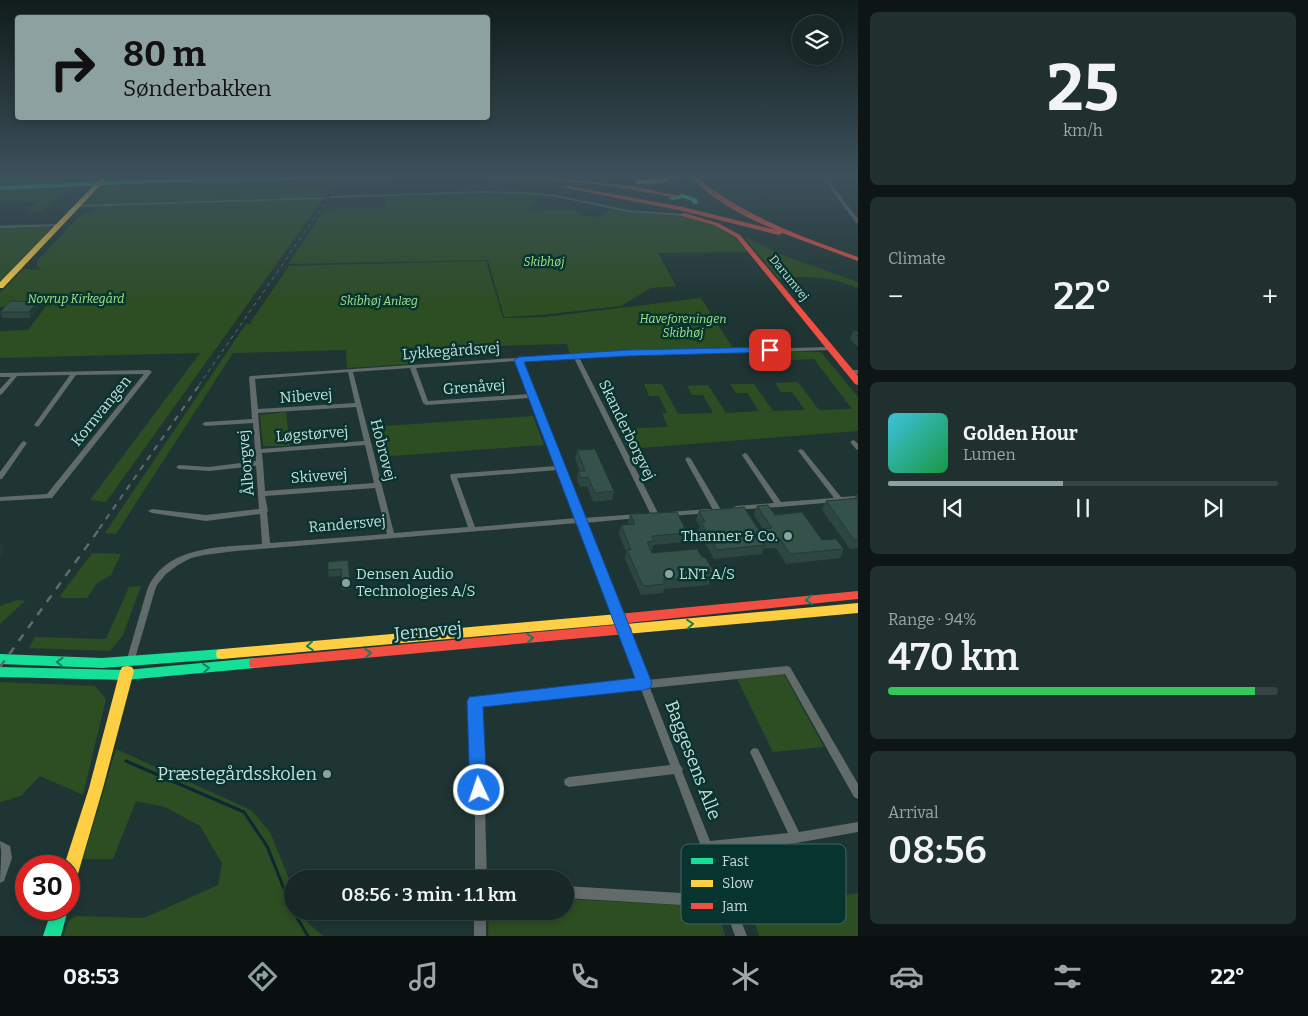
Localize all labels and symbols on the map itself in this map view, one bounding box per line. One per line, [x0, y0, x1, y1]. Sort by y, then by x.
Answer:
street label: Darumvej [766, 252, 812, 304]
park label: Skibhøj [524, 255, 565, 269]
park label: Novrup Kirkegård [28, 292, 124, 306]
park label: Skibhøj Anlæg [340, 294, 418, 308]
park label: Haveforeningen Skibhøj [640, 312, 726, 340]
pin [749, 329, 791, 371]
street label: Lykkegårdsvej [402, 339, 500, 363]
street label: Kornvangen [67, 372, 135, 450]
street label: Grenåvej [442, 376, 506, 398]
street label: Skanderborgvej [595, 377, 659, 483]
street label: Nibevej [279, 385, 333, 407]
street label: Hobrovej [367, 417, 399, 483]
street label: Løgstørvej [275, 422, 349, 446]
street label: Ålborgvej [234, 429, 258, 497]
street label: Skivevej [290, 465, 348, 487]
street label: Randersvej [308, 512, 386, 536]
place label: Thanner & Co. [681, 527, 778, 545]
marker: Thanner & Co. [782, 530, 794, 542]
place label: Densen Audio Technologies A/S [356, 565, 476, 600]
place label: LNT A/S [679, 565, 735, 583]
marker: LNT A/S [663, 568, 675, 580]
marker: Densen Audio Technologies A/S [340, 577, 352, 589]
one-way arrow [805, 594, 813, 605]
street label: Jernevej [392, 617, 463, 645]
one-way arrow [686, 619, 694, 630]
one-way arrow [526, 633, 534, 644]
one-way arrow [305, 640, 313, 651]
one-way arrow [364, 648, 372, 659]
one-way arrow [56, 656, 64, 667]
one-way arrow [202, 663, 210, 674]
street label: Baggesens Alle [660, 697, 726, 823]
place label: Præstegårdsskolen [157, 763, 318, 785]
position arrow [452, 763, 504, 815]
marker: Præstegårdsskolen [321, 768, 333, 780]
legend [681, 844, 846, 924]
text: Fast [722, 853, 749, 870]
speed limit sign: 30 [15, 855, 80, 920]
text: Slow [722, 875, 754, 892]
text: Jam [721, 898, 748, 915]

